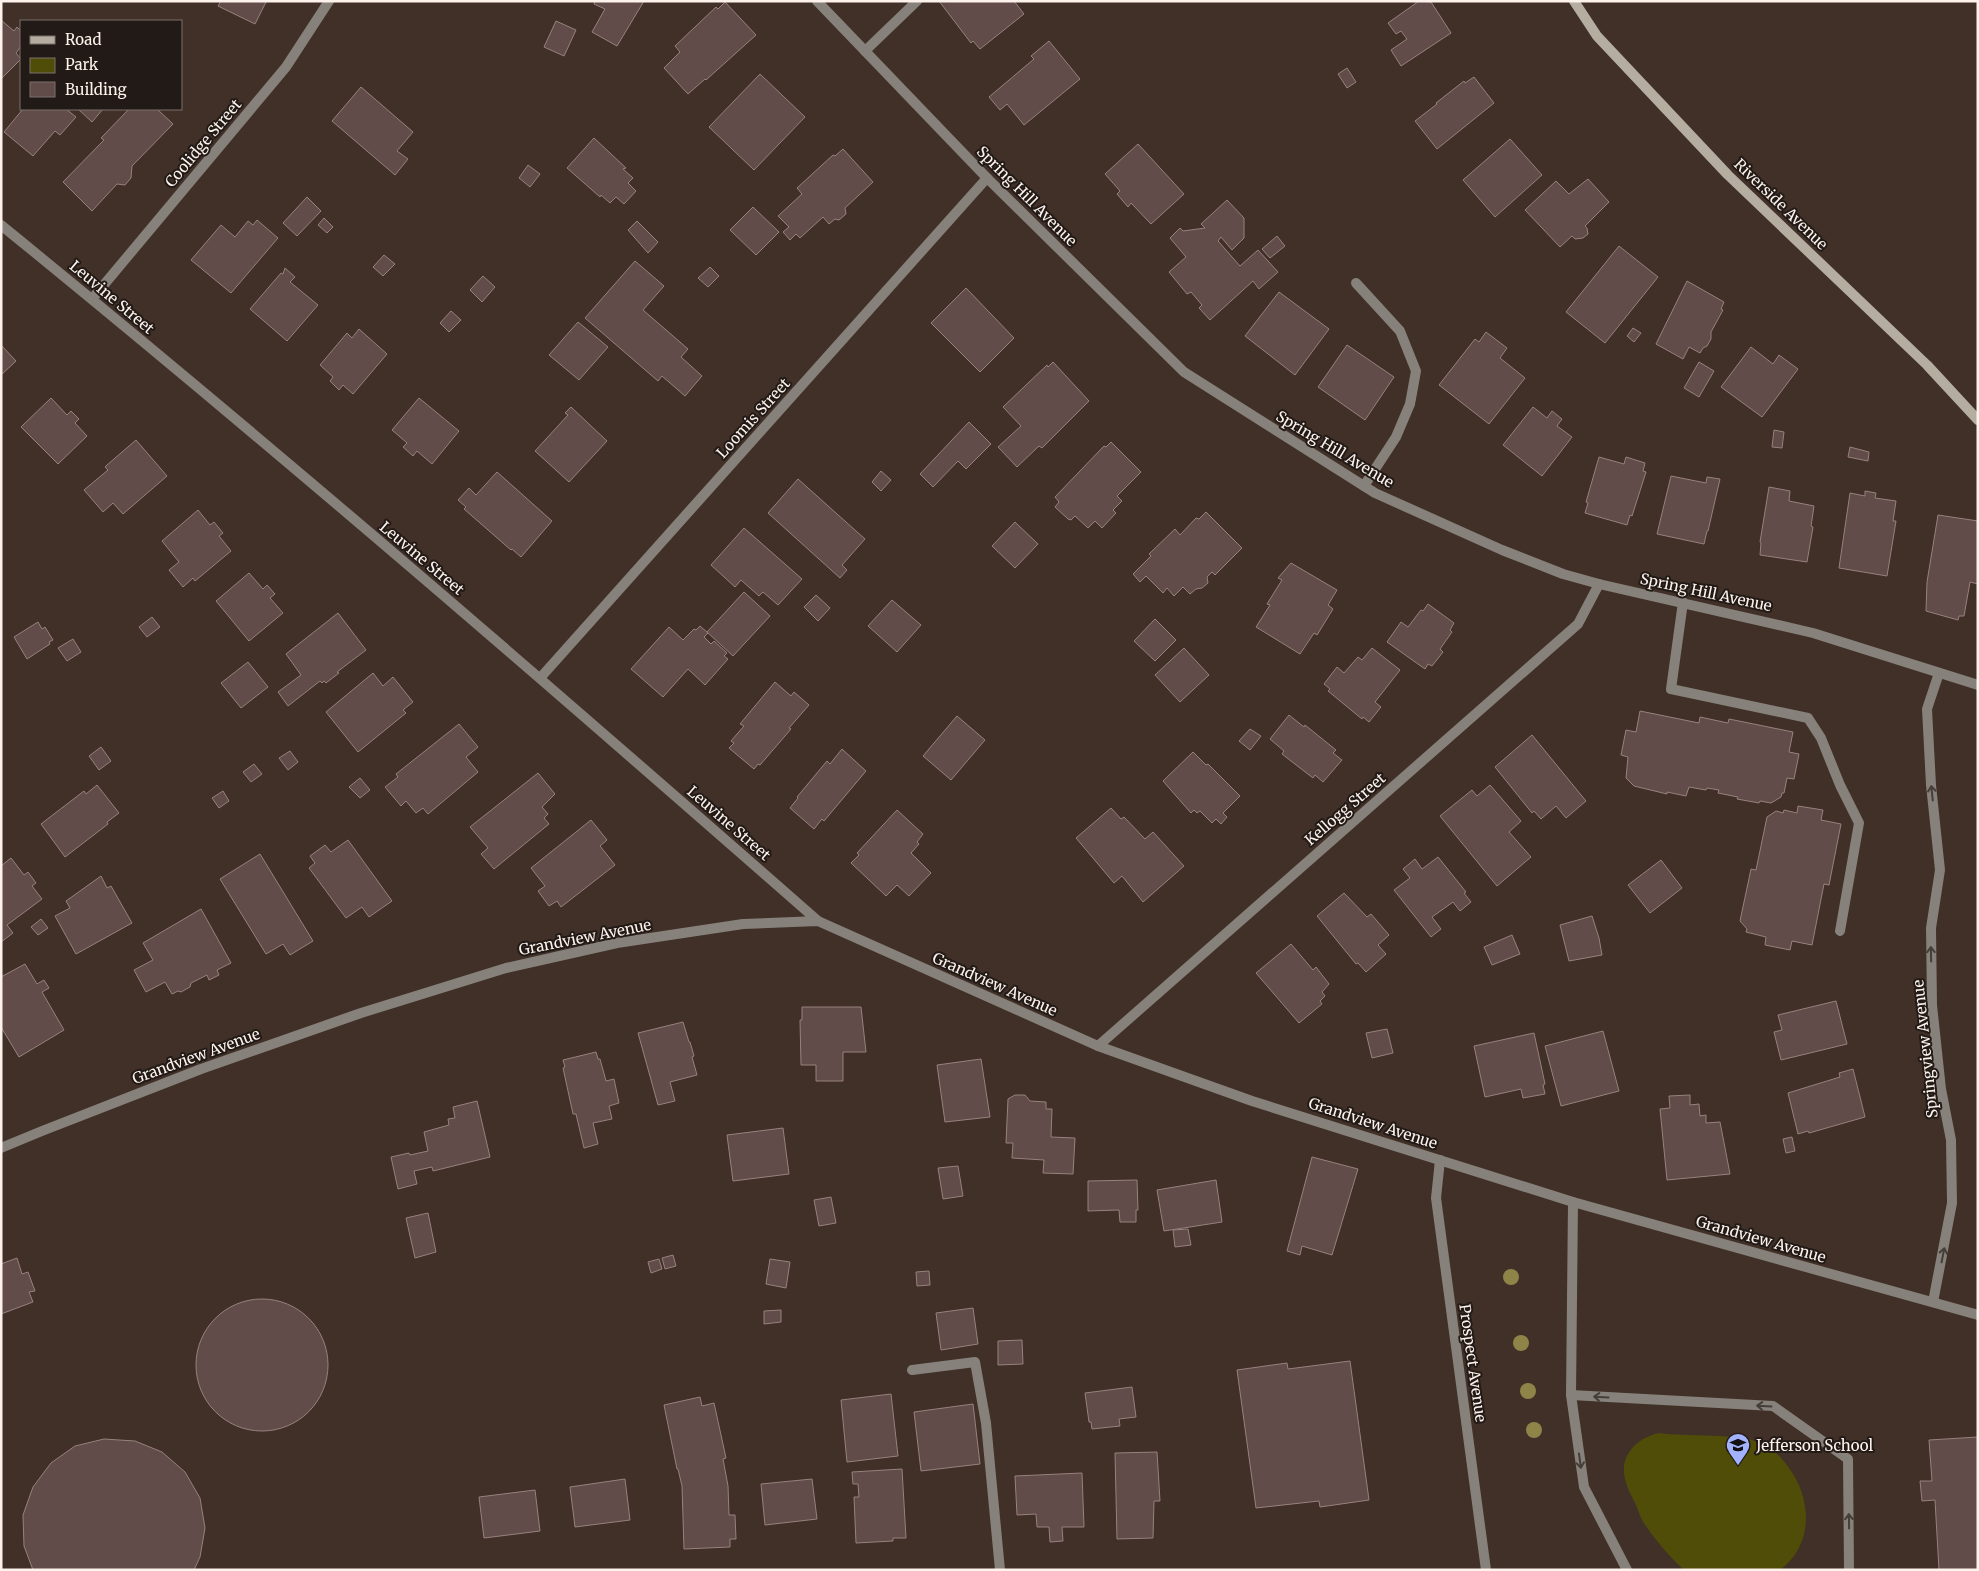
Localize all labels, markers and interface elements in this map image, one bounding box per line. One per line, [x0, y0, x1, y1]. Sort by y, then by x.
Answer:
legend [20, 20, 182, 110]
text: Road [65, 30, 101, 49]
text: Park [65, 55, 99, 74]
text: Building [65, 80, 127, 99]
street label: Coolidge Street [161, 95, 245, 191]
street label: Spring Hill Avenue [973, 142, 1081, 250]
street label: Riverside Avenue [1730, 154, 1832, 254]
street label: Leuvine Street [66, 256, 158, 338]
street label: Loomis Street [712, 374, 794, 462]
street label: Spring Hill Avenue [1273, 406, 1398, 492]
street label: Leuvine Street [376, 517, 468, 599]
street label: Spring Hill Avenue [1638, 569, 1774, 615]
street label: Kellogg Street [1301, 769, 1389, 849]
street label: Leuvine Street [683, 782, 775, 864]
one-way arrow [1927, 785, 1937, 801]
street label: Grandview Avenue [517, 915, 653, 959]
one-way arrow [1926, 947, 1936, 963]
street label: Grandview Avenue [930, 948, 1060, 1020]
street label: Springview Avenue [1908, 979, 1942, 1119]
street label: Grandview Avenue [130, 1024, 263, 1088]
street label: Grandview Avenue [1306, 1093, 1440, 1153]
street label: Grandview Avenue [1694, 1211, 1828, 1267]
one-way arrow [1938, 1247, 1948, 1263]
street label: Prospect Avenue [1455, 1303, 1491, 1424]
one-way arrow [1594, 1392, 1610, 1401]
one-way arrow [1756, 1401, 1772, 1410]
school or university icon: Jefferson School [1725, 1432, 1751, 1466]
place label: Jefferson School [1755, 1436, 1874, 1455]
one-way arrow [1575, 1452, 1585, 1468]
one-way arrow [1844, 1513, 1853, 1529]

